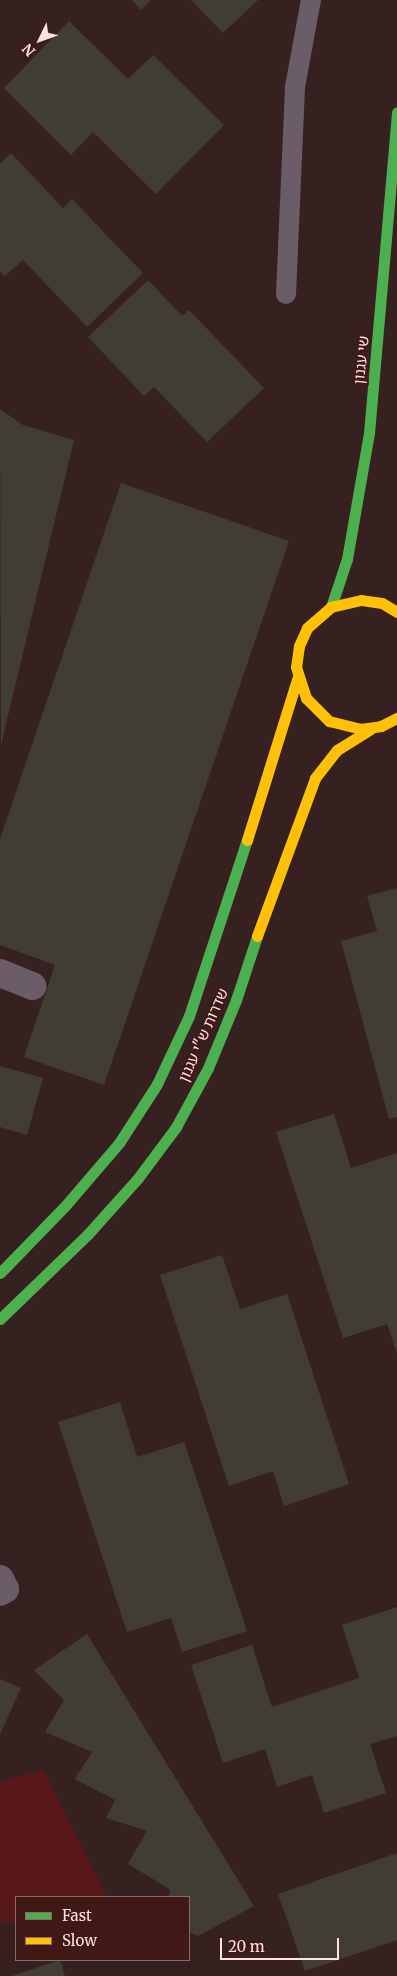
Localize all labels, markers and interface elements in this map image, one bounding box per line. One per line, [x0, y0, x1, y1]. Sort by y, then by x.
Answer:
north arrow [15, 15, 65, 65]
text: N [18, 40, 39, 60]
street label: שי עגנון [350, 335, 372, 385]
street label: שדרות ש"י עגנון [174, 985, 232, 1085]
legend [15, 1896, 190, 1961]
text: Fast [62, 1906, 92, 1925]
scale bar [222, 1928, 341, 1960]
text: Slow [62, 1931, 97, 1950]
text: 20 m [228, 1937, 265, 1956]

